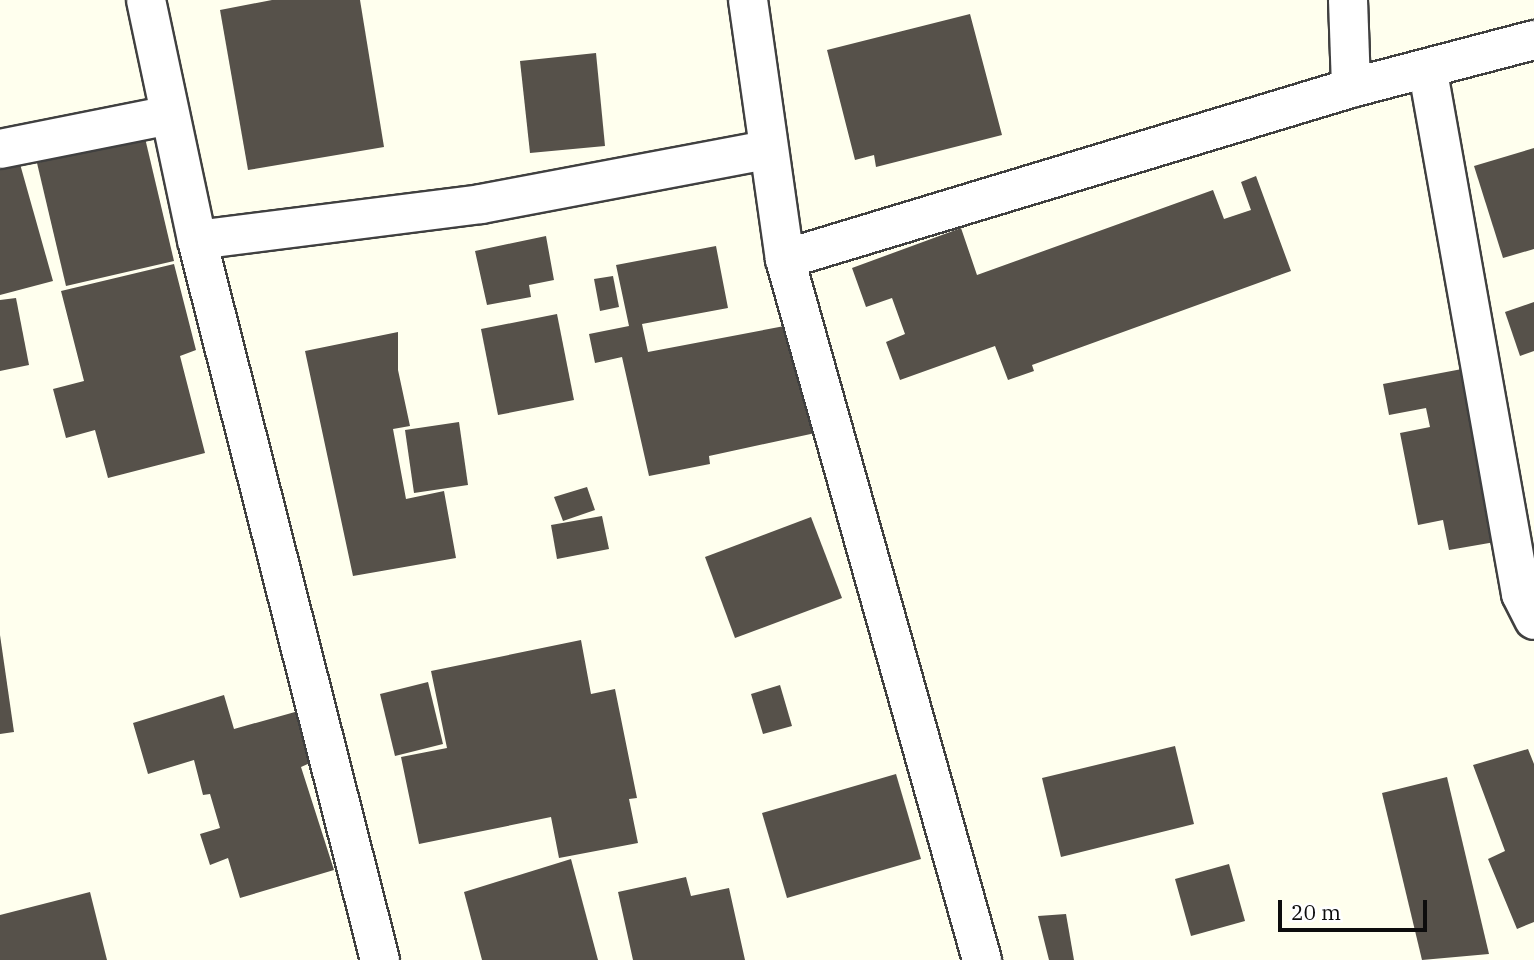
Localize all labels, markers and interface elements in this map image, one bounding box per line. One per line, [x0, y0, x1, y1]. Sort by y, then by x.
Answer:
scale bar [1282, 886, 1431, 930]
text: 20 m [1291, 898, 1341, 926]

